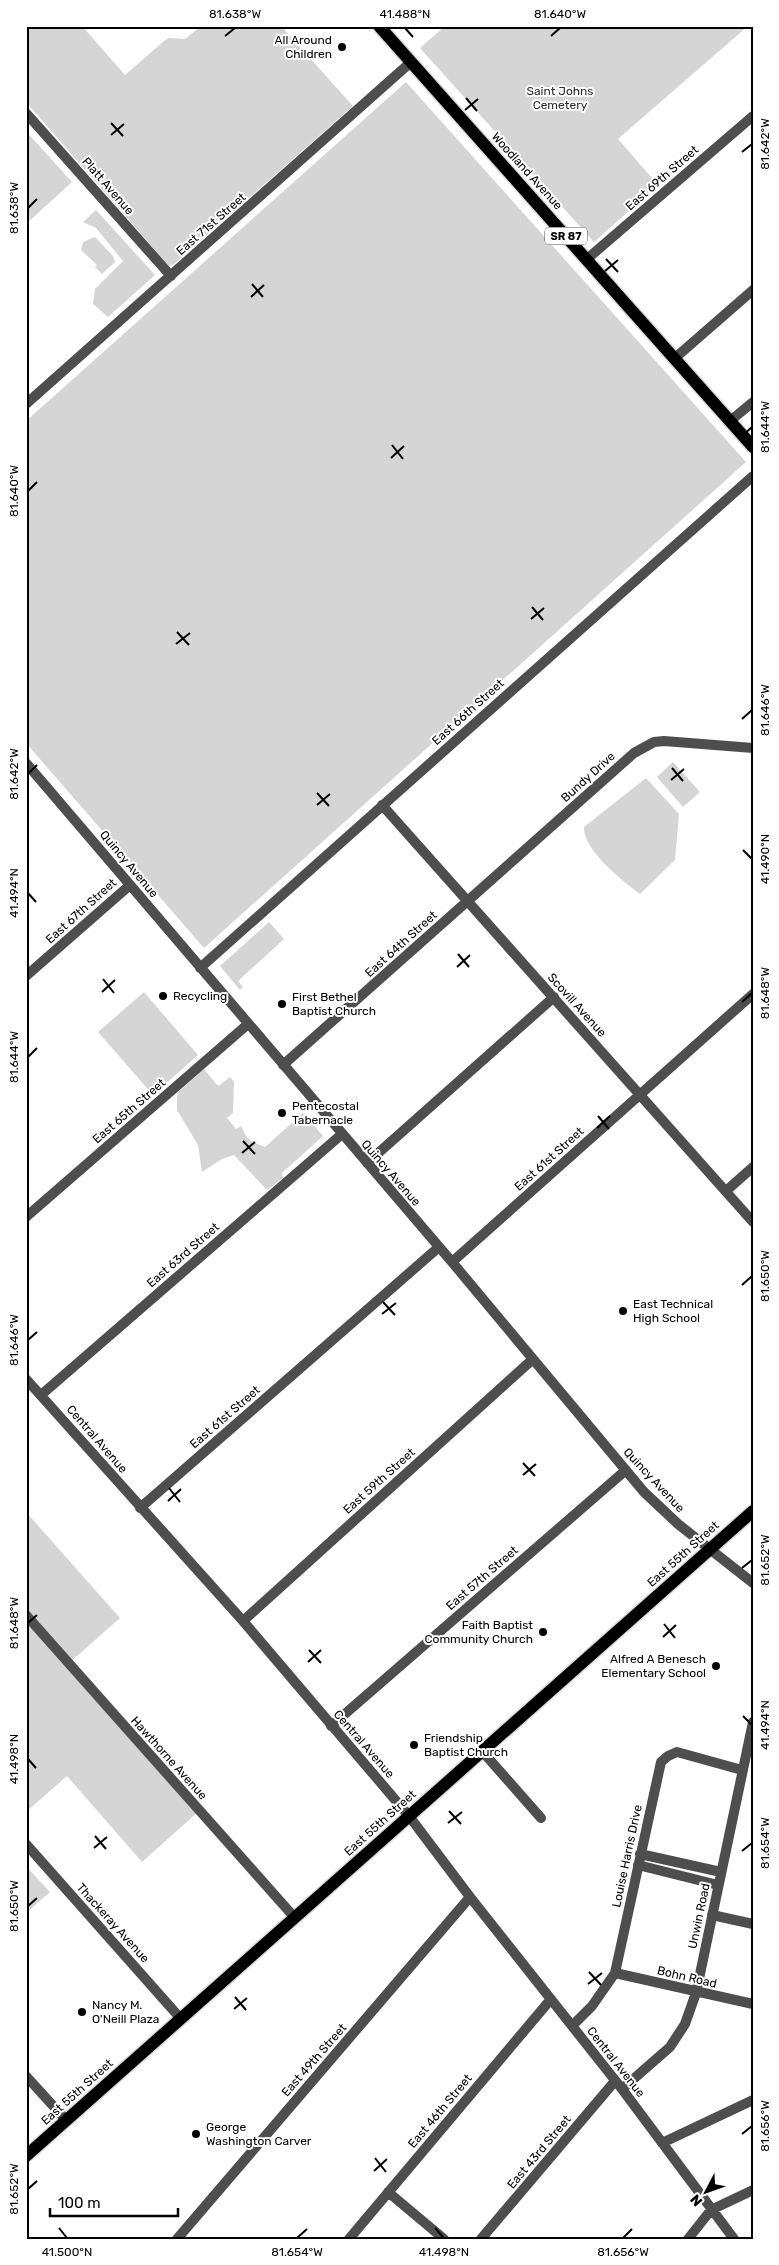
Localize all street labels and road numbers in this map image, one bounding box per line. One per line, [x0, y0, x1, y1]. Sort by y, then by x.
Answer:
street label: Woodland Avenue [489, 130, 565, 213]
street label: East 69th Street [623, 142, 701, 213]
street label: Platt Avenue [79, 155, 137, 218]
street label: East 71st Street [173, 190, 249, 258]
road number: SR 87 [545, 228, 587, 245]
street label: East 66th Street [429, 676, 507, 748]
street label: Bundy Drive [558, 749, 618, 805]
street label: Quincy Avenue [97, 828, 161, 900]
street label: East 67th Street [43, 875, 119, 946]
street label: East 64th Street [362, 908, 440, 980]
street label: Scovill Avenue [545, 970, 609, 1040]
street label: East 65th Street [90, 1075, 168, 1146]
street label: East 61st Street [512, 1124, 587, 1194]
street label: Quincy Avenue [359, 1137, 424, 1209]
street label: East 63rd Street [144, 1220, 222, 1290]
street label: East 61st Street [187, 1383, 263, 1451]
street label: Central Avenue [64, 1402, 130, 1476]
street label: East 59th Street [340, 1445, 418, 1517]
street label: Quincy Avenue [621, 1445, 688, 1515]
street label: East 55th Street [644, 1518, 722, 1590]
street label: East 57th Street [443, 1543, 521, 1613]
street label: Central Avenue [331, 1707, 397, 1781]
street label: Hawthorne Avenue [128, 1714, 210, 1803]
street label: East 55th Street [341, 1787, 419, 1859]
street label: Louise Harris Drive [609, 1803, 645, 1909]
street label: Thackeray Avenue [74, 1880, 152, 1966]
street label: Unwin Road [685, 1882, 713, 1950]
street label: Bohn Road [656, 1963, 718, 1991]
street label: East 49th Street [279, 2021, 350, 2099]
street label: Central Avenue [584, 2024, 648, 2100]
street label: East 55th Street [38, 2056, 116, 2128]
street label: East 46th Street [405, 2071, 475, 2151]
street label: East 43rd Street [504, 2112, 574, 2192]

